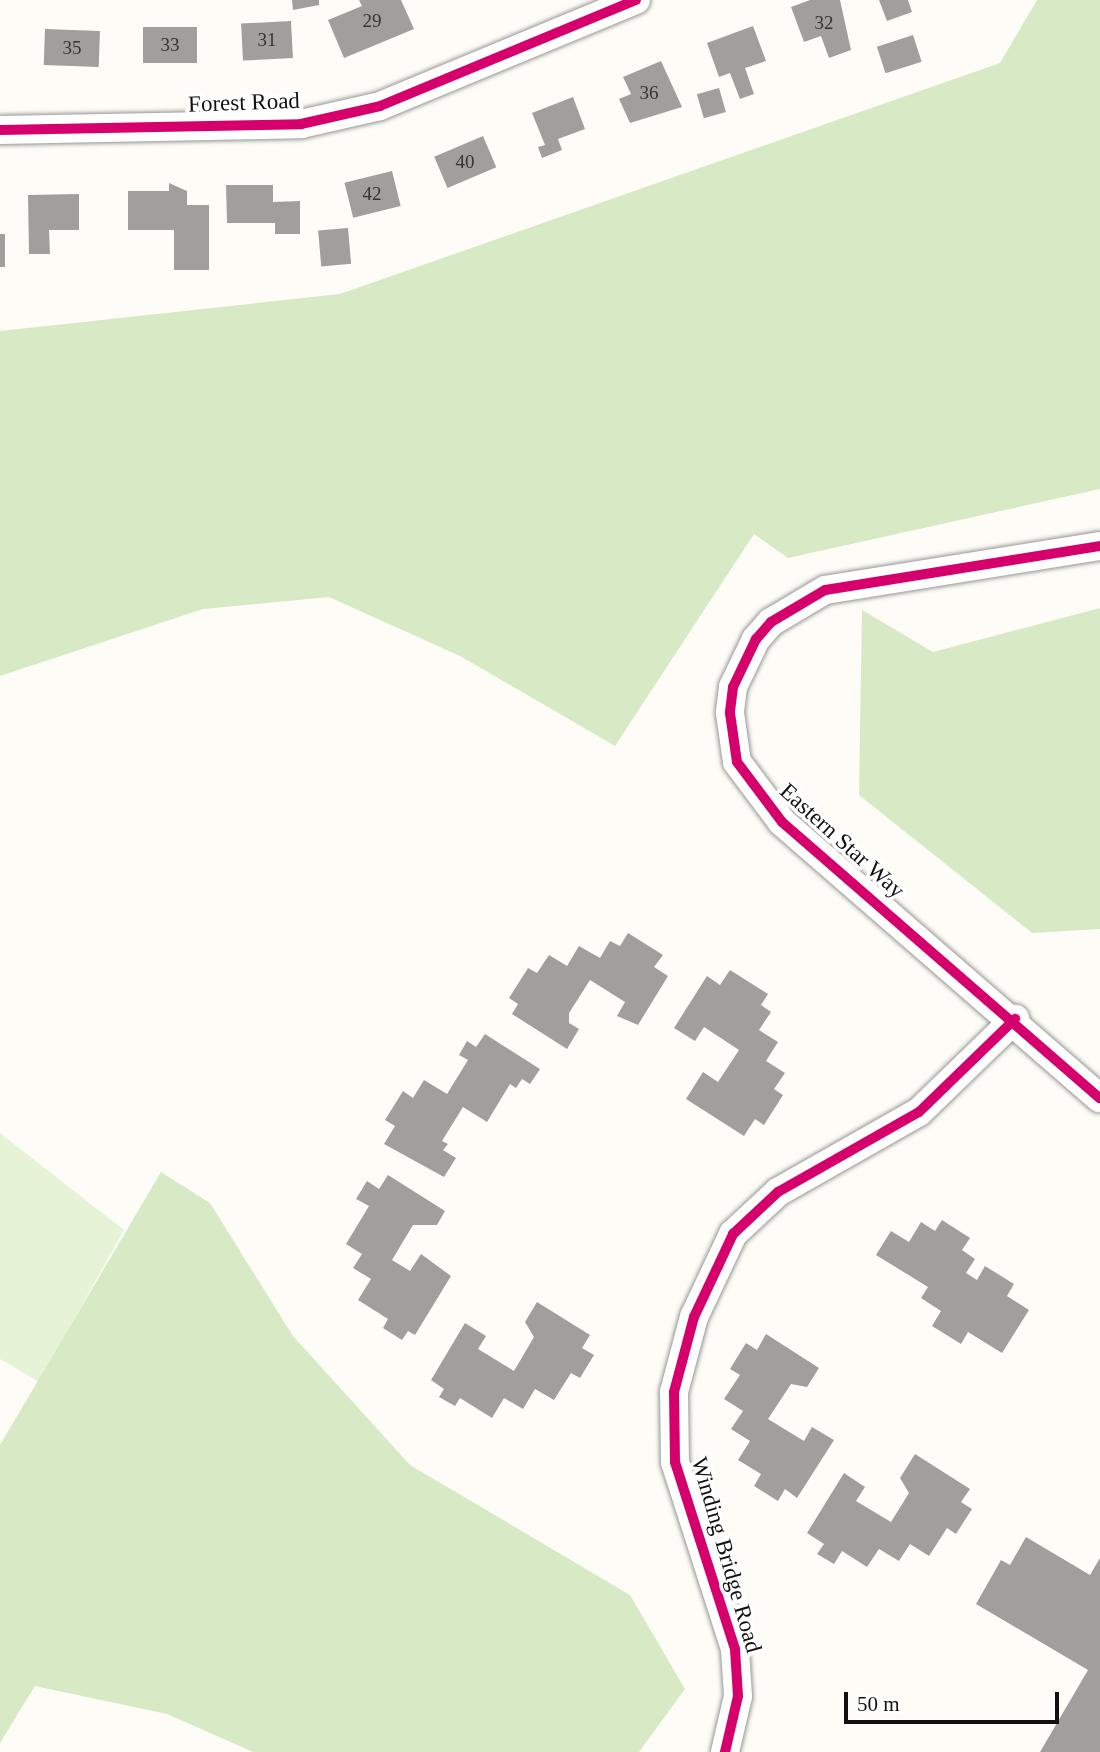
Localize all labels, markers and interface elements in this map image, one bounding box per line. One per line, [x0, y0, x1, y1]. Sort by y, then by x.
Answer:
house number: 29 [363, 10, 382, 32]
house number: 32 [814, 12, 834, 34]
house number: 31 [258, 29, 276, 51]
house number: 33 [160, 34, 180, 56]
house number: 35 [62, 37, 82, 59]
house number: 36 [639, 82, 658, 104]
street label: Forest Road [188, 87, 300, 119]
house number: 40 [456, 151, 475, 173]
house number: 42 [363, 183, 382, 205]
street label: Eastern Star Way [774, 778, 910, 904]
street label: Winding Bridge Road [685, 1454, 767, 1656]
scale bar [848, 1678, 1063, 1722]
text: 50 m [857, 1692, 900, 1716]

